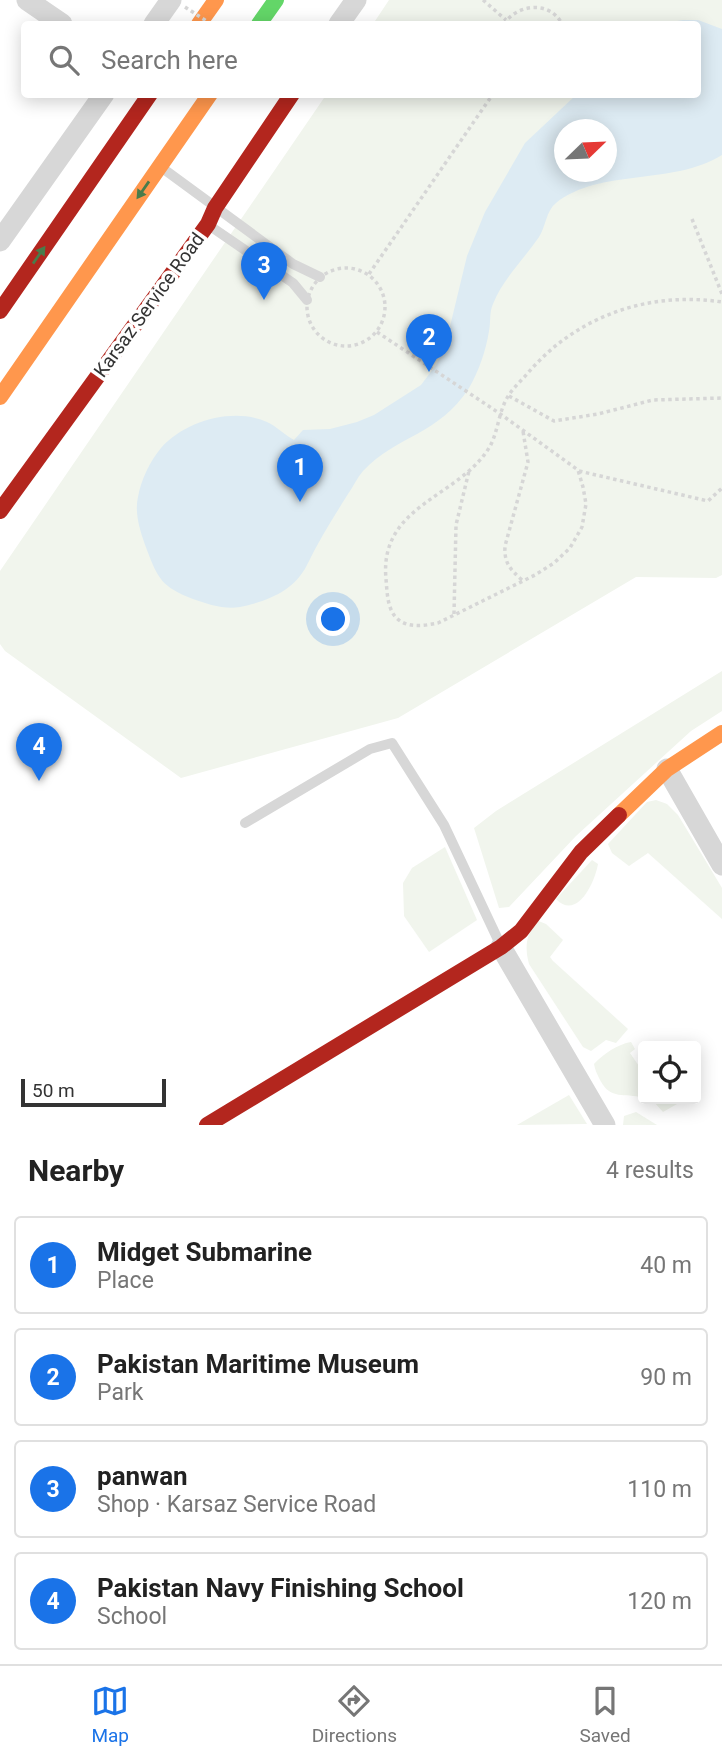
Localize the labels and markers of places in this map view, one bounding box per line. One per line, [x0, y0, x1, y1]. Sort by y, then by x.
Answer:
pin: 3 [241, 242, 287, 300]
pin: 2 [406, 314, 452, 372]
pin: 1 [277, 444, 323, 502]
pin: 4 [16, 723, 62, 781]

